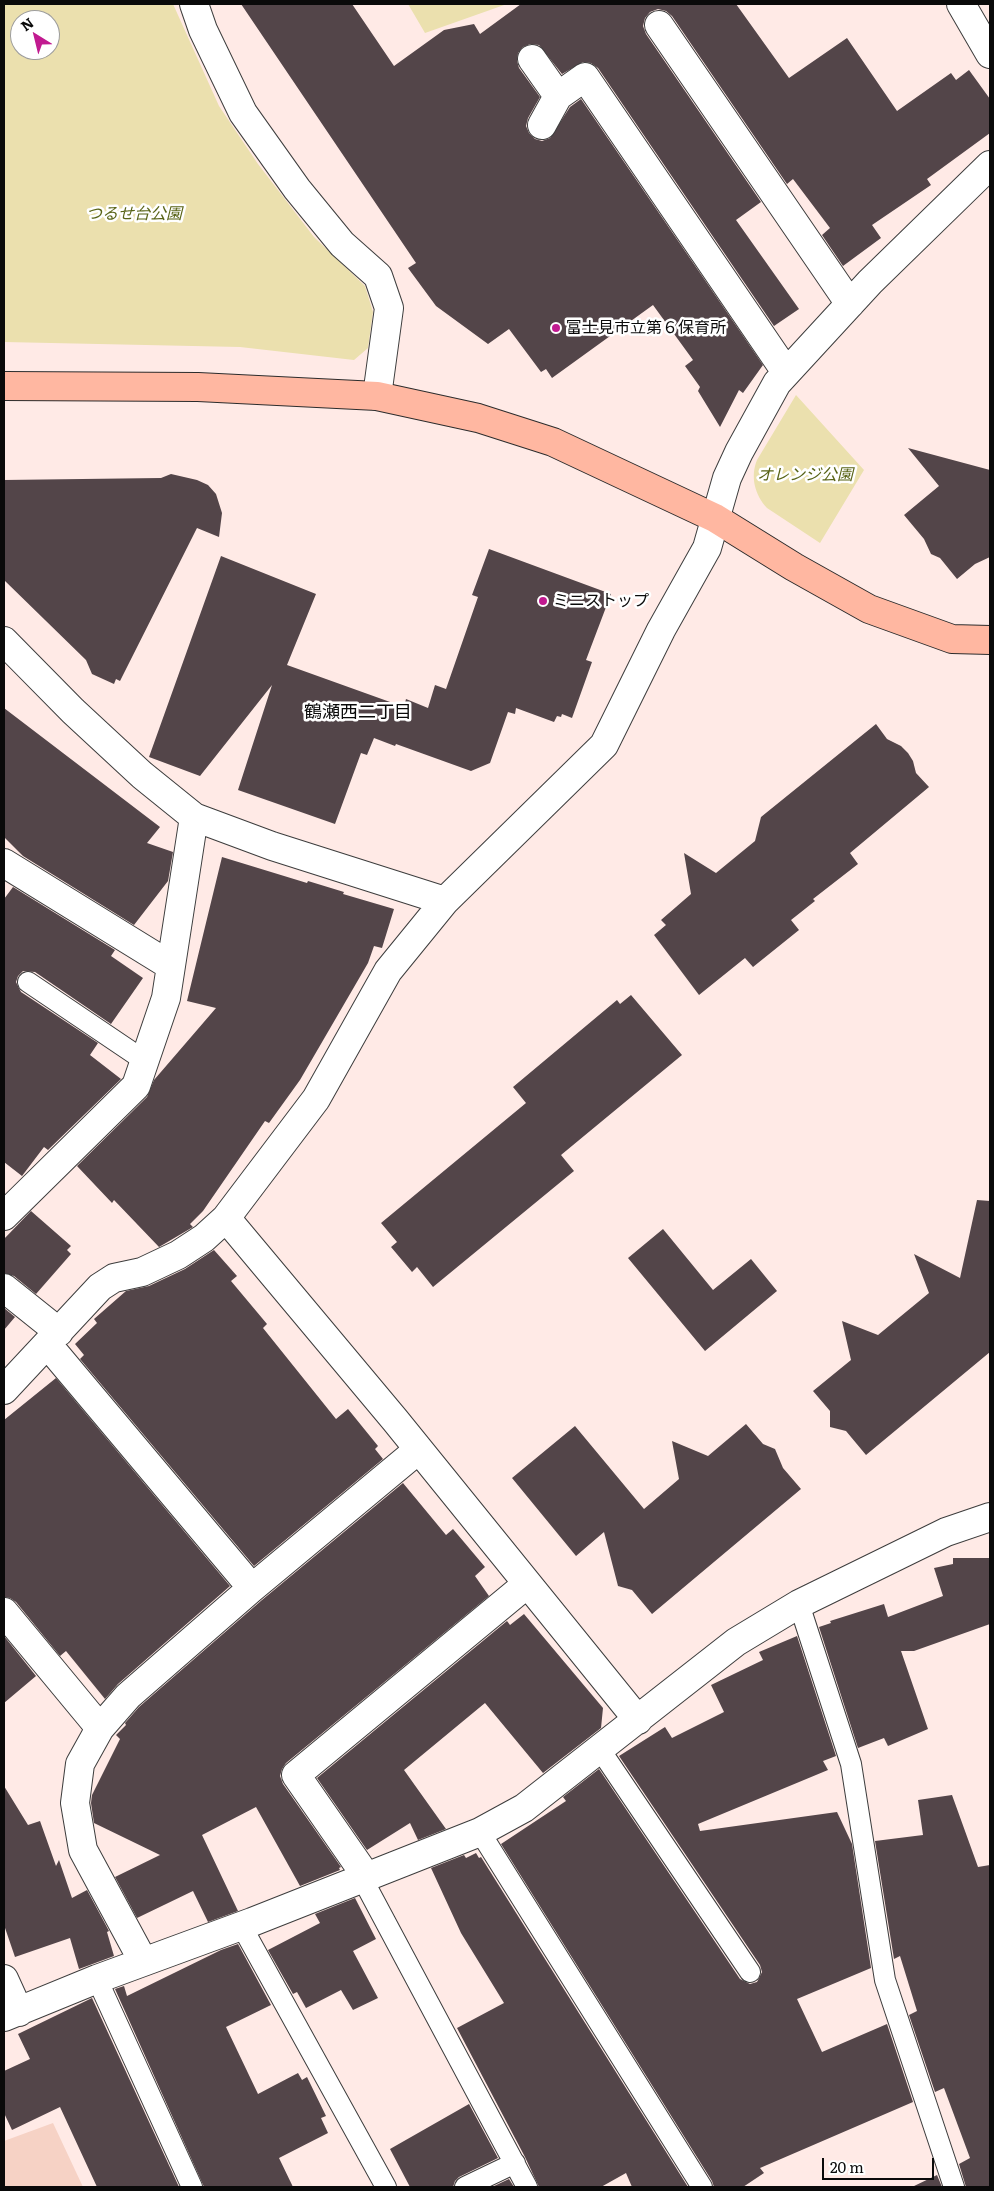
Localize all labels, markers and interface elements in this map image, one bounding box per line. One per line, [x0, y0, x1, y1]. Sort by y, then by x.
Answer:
north arrow [10, 10, 60, 60]
text: N [16, 12, 37, 35]
park label: つるせ台公園 [86, 204, 182, 224]
place label: 富士見市立第６保育所 [566, 318, 726, 338]
marker: 富士見市立第６保育所 [550, 322, 562, 334]
park label: オレンジ公園 [757, 465, 853, 485]
place label: ミニストップ [553, 591, 649, 611]
marker: ミニストップ [537, 595, 549, 607]
district label: 鶴瀬西二丁目 [304, 702, 412, 724]
scale bar [824, 2148, 936, 2180]
text: 20 m [830, 2155, 864, 2178]

